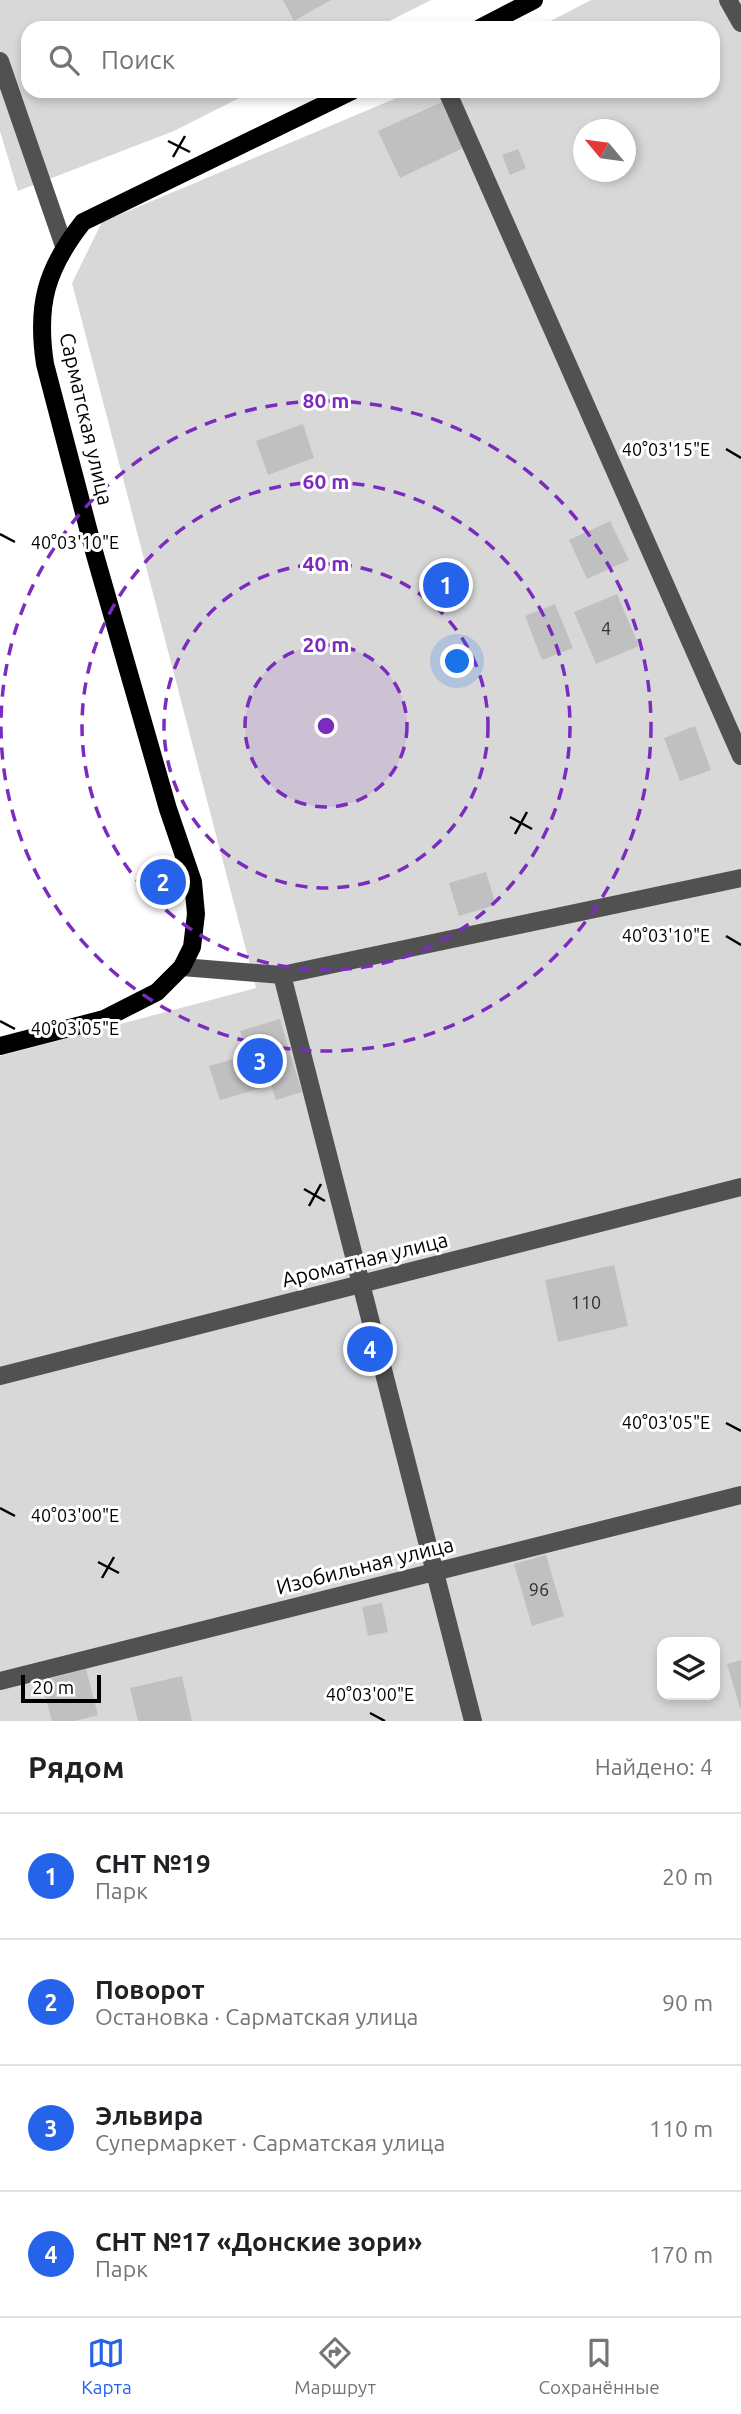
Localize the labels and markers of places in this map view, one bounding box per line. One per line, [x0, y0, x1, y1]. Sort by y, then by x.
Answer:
pin: 1 [423, 559, 469, 611]
centre of rings [314, 714, 338, 738]
pin: 2 [140, 856, 186, 908]
pin: 3 [237, 1035, 283, 1087]
pin: 4 [347, 1323, 393, 1375]

